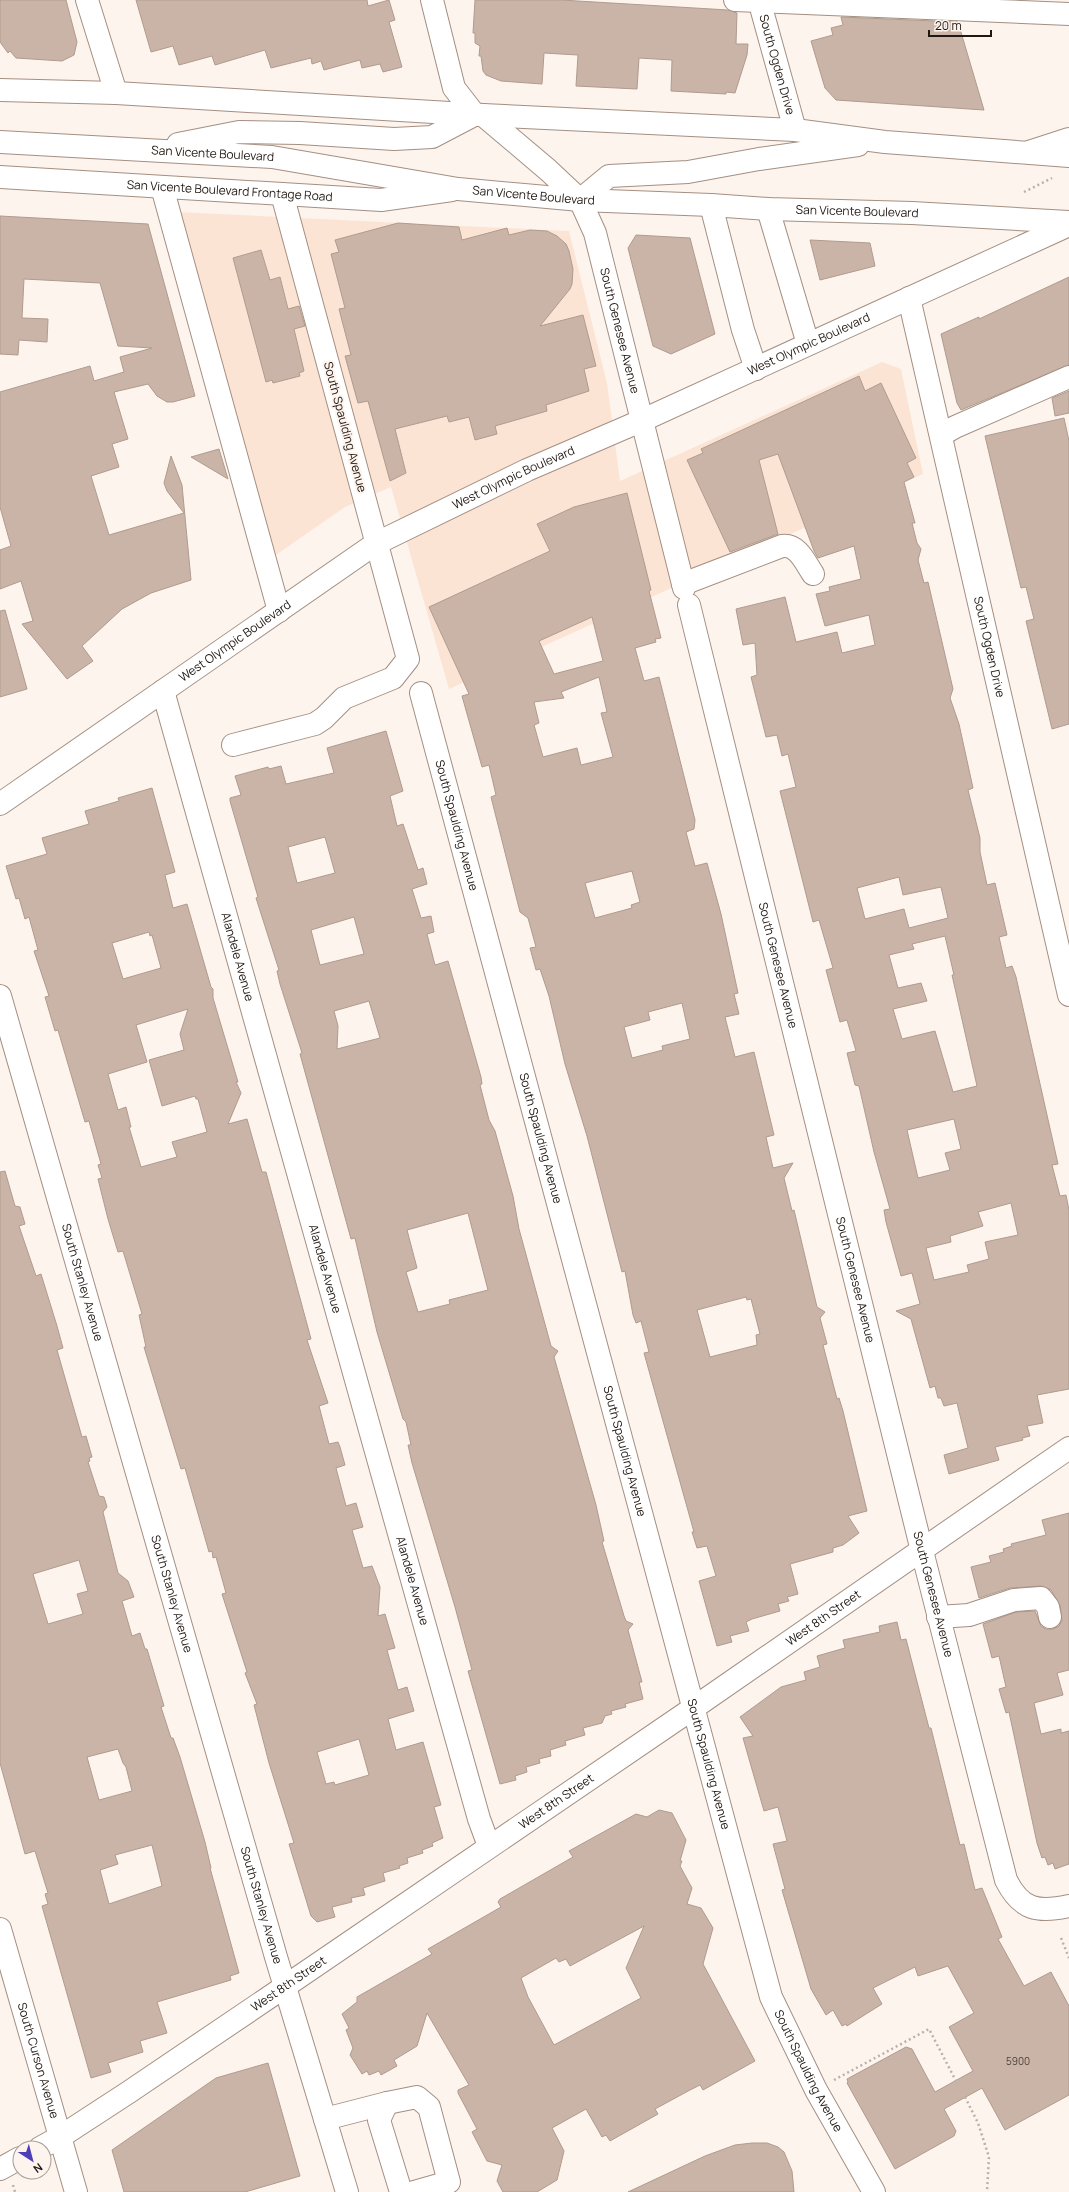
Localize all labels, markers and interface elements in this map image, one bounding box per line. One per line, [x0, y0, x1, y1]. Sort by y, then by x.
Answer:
street label: South Ogden Drive [755, 12, 799, 117]
scale bar [929, 12, 991, 38]
text: 20 m [935, 17, 962, 34]
street label: San Vicente Boulevard [151, 141, 275, 165]
street label: San Vicente Boulevard Frontage Road [126, 176, 333, 205]
street label: San Vicente Boulevard [472, 181, 595, 209]
street label: San Vicente Boulevard [795, 201, 919, 221]
street label: South Genesee Avenue [596, 266, 644, 395]
street label: West Olympic Boulevard [745, 308, 873, 379]
street label: South Spaulding Avenue [320, 360, 371, 494]
street label: West Olympic Boulevard [449, 441, 577, 513]
street label: South Ogden Drive [970, 595, 1009, 699]
street label: West Olympic Boulevard [175, 596, 294, 686]
street label: South Spaulding Avenue [431, 758, 483, 893]
street label: South Genesee Avenue [754, 900, 802, 1030]
street label: Alandele Avenue [217, 910, 258, 1003]
street label: South Spaulding Avenue [515, 1071, 567, 1205]
street label: South Genesee Avenue [832, 1215, 879, 1345]
street label: South Stanley Avenue [58, 1221, 108, 1343]
street label: Alandele Avenue [305, 1222, 346, 1315]
street label: South Spaulding Avenue [599, 1384, 651, 1518]
street label: South Genesee Avenue [909, 1529, 958, 1659]
street label: South Stanley Avenue [147, 1533, 197, 1654]
street label: Alandele Avenue [392, 1534, 433, 1627]
street label: West 8th Street [782, 1586, 864, 1650]
street label: South Spaulding Avenue [683, 1697, 735, 1831]
street label: West 8th Street [515, 1769, 597, 1833]
street label: South Stanley Avenue [237, 1844, 287, 1966]
street label: West 8th Street [247, 1952, 330, 2015]
street label: South Curson Avenue [14, 2001, 63, 2120]
street label: South Spaulding Avenue [771, 2007, 847, 2135]
house number: 5900 [1006, 2054, 1030, 2068]
north arrow [12, 2140, 52, 2180]
text: N [30, 2160, 46, 2177]

